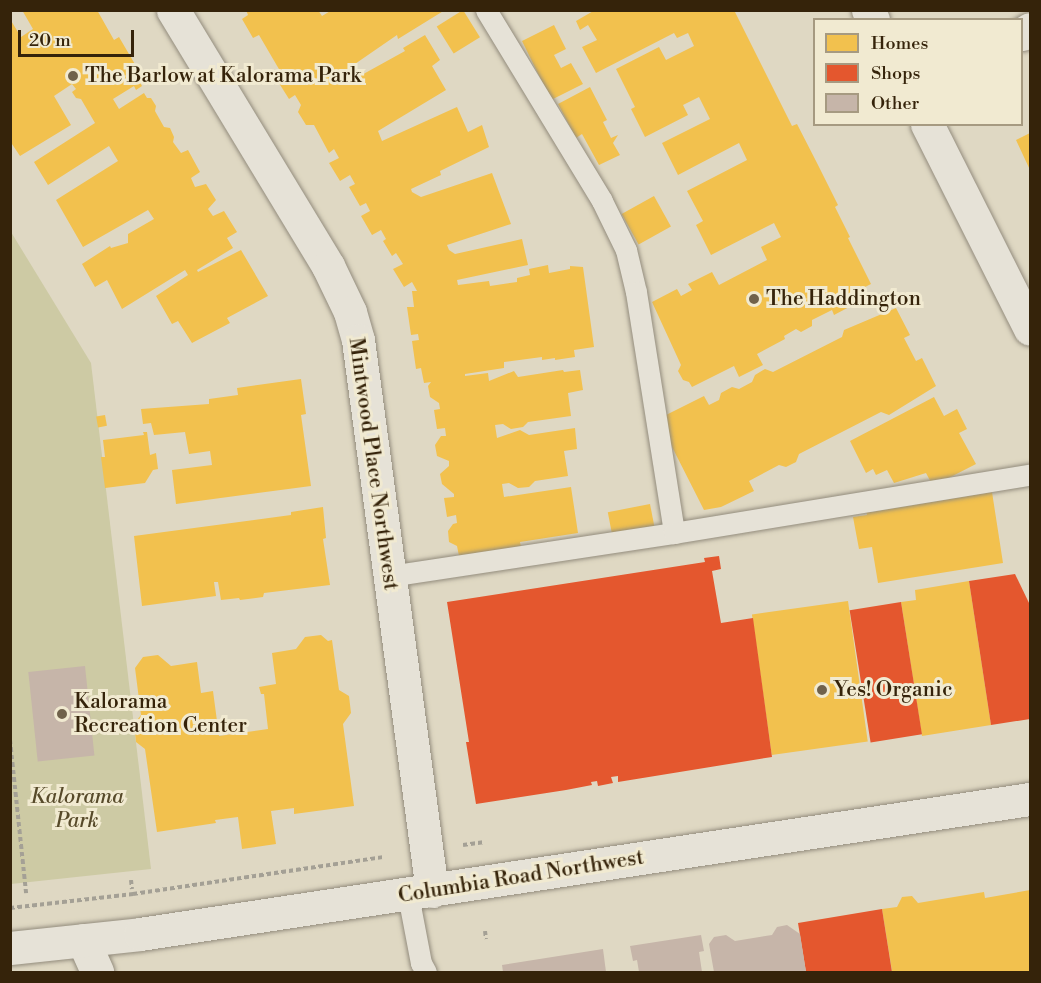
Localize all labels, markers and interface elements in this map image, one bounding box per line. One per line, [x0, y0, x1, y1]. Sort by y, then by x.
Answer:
scale bar [21, 18, 136, 56]
legend [813, 18, 1023, 126]
text: 20 m [29, 29, 71, 52]
text: Homes [871, 32, 928, 55]
text: Shops [871, 62, 920, 85]
place label: The Barlow at Kalorama Park [85, 63, 361, 89]
marker: The Barlow at Kalorama Park [66, 69, 80, 83]
text: Other [871, 92, 919, 115]
place label: The Haddington [766, 286, 921, 312]
marker: The Haddington [747, 292, 761, 306]
street label: Mintwood Place Northwest [343, 336, 403, 592]
place label: Yes! Organic [834, 677, 953, 703]
marker: Yes! Organic [815, 683, 829, 697]
place label: Kalorama Recreation Center [74, 689, 247, 739]
marker: Kalorama Recreation Center [55, 707, 69, 721]
park label: Kalorama Park [30, 784, 124, 834]
street label: Columbia Road Northwest [396, 845, 646, 909]

